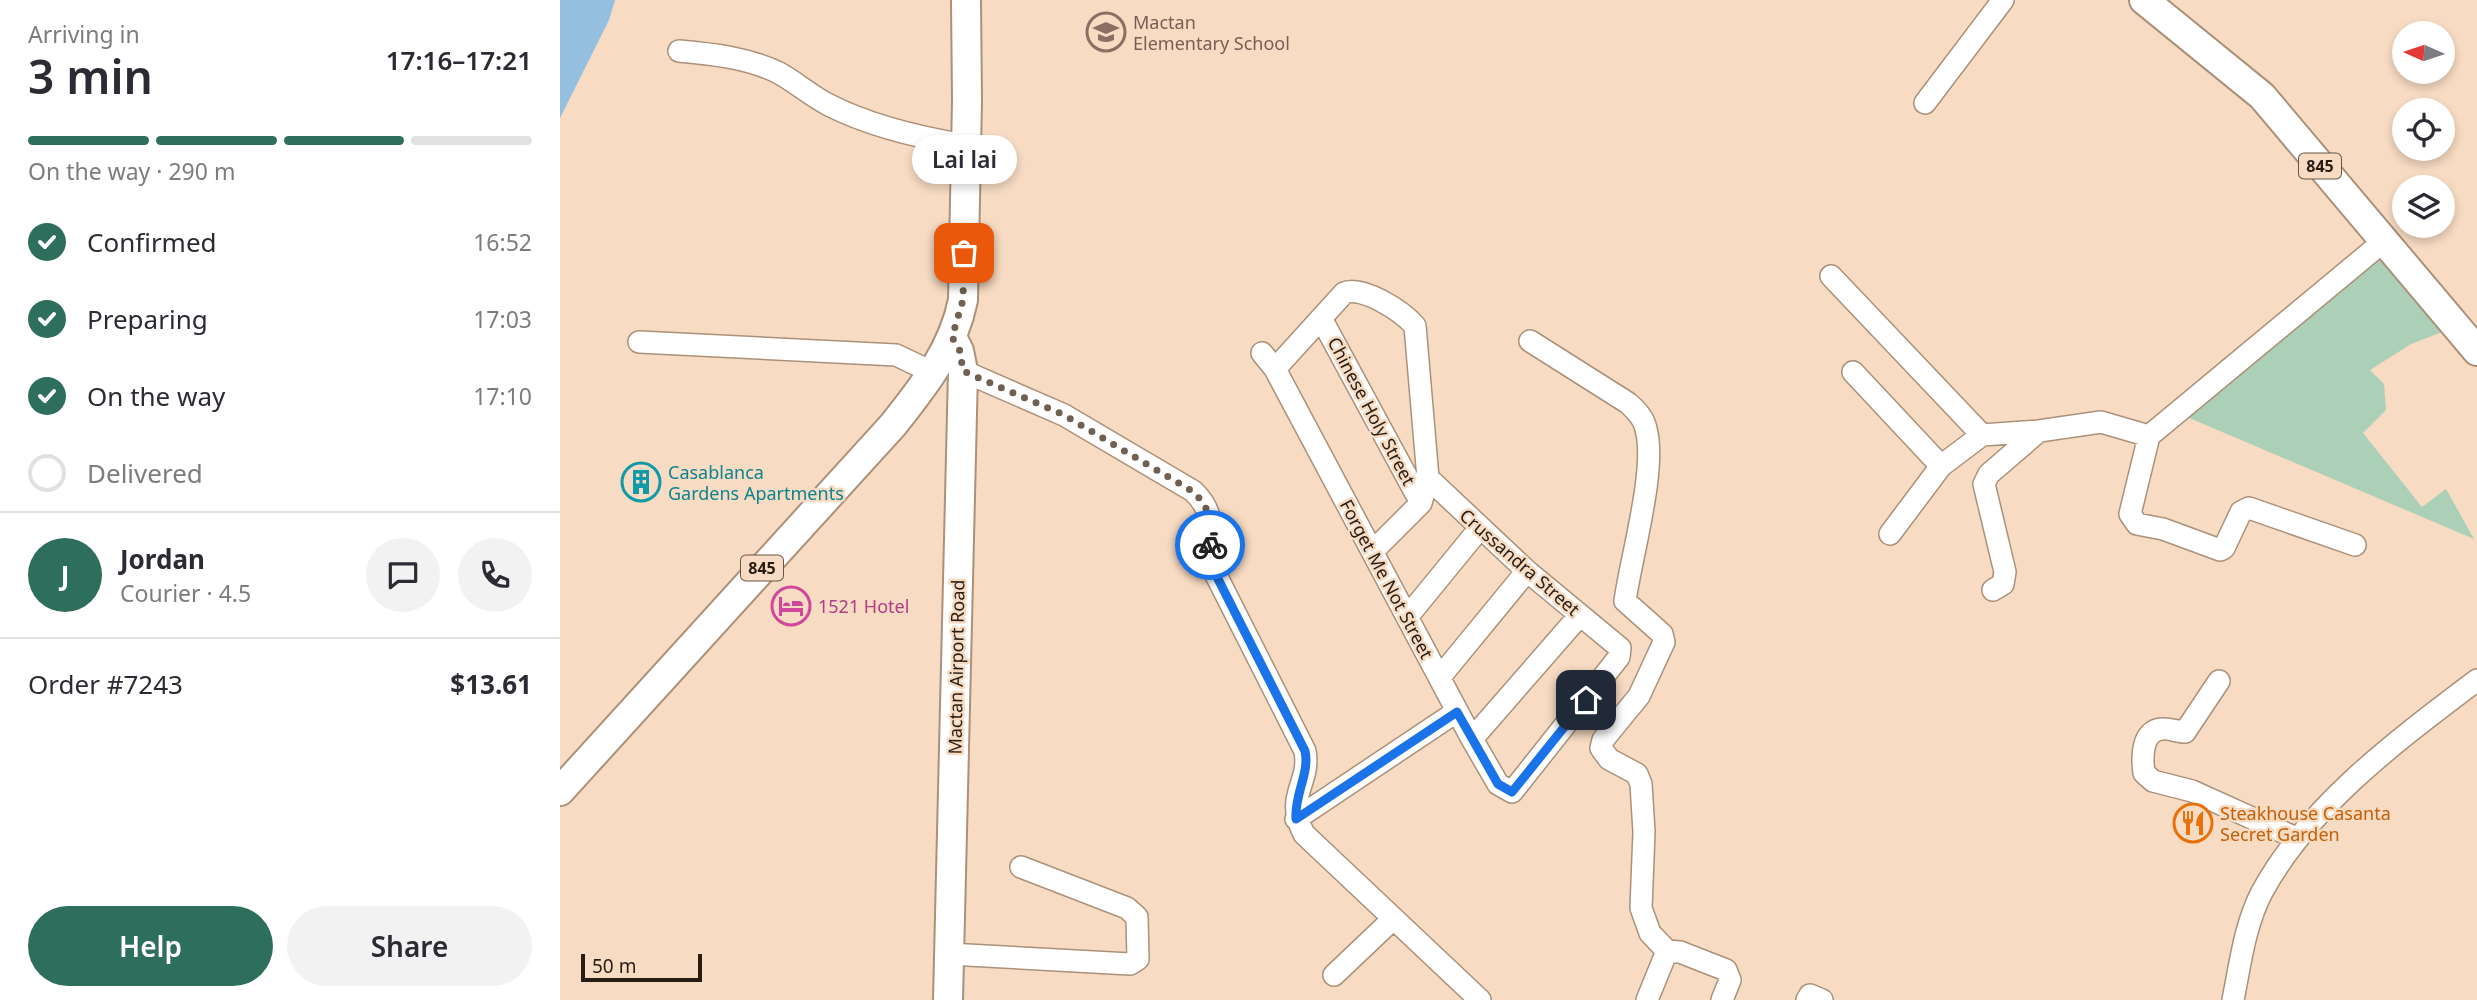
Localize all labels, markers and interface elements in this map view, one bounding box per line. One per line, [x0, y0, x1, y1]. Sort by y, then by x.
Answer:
place label: Mactan Elementary School [1133, 10, 1290, 55]
school or university icon: Mactan Elementary School [1085, 11, 1127, 53]
text: Arriving in [28, 18, 140, 50]
north arrow [2392, 21, 2455, 84]
map controls [2392, 21, 2455, 238]
text: 17:16–17:21 [386, 42, 532, 78]
text: 3 min [28, 45, 153, 107]
button: locate [2392, 98, 2455, 161]
callout: Lai lai [912, 134, 1017, 183]
text: Lai lai [932, 143, 997, 175]
road number: 845 [2299, 154, 2341, 178]
text: On the way · 290 m [28, 155, 235, 187]
button: layers [2392, 175, 2455, 238]
icon: check [28, 223, 66, 261]
pin [934, 223, 994, 283]
text: Confirmed [87, 224, 217, 260]
text: 16:52 [473, 226, 532, 258]
icon: bag [945, 234, 983, 272]
icon: check [28, 300, 66, 338]
text: Preparing [87, 301, 208, 337]
text: 17:03 [473, 303, 532, 335]
street label: Chinese Holy Street [1323, 333, 1422, 490]
icon: check [28, 377, 66, 415]
text: On the way [87, 378, 225, 414]
text: 17:10 [473, 380, 532, 412]
text: Delivered [87, 455, 203, 491]
place label: Casablanca Gardens Apartments [668, 460, 844, 505]
building icon: Casablanca Gardens Apartments [620, 461, 662, 503]
street label: Forget Me Not Street [1335, 495, 1439, 663]
street label: Crussandra Street [1455, 503, 1585, 621]
courier [1175, 510, 1245, 580]
icon: bike [1191, 526, 1229, 564]
button: chat [366, 538, 440, 612]
button: phone [458, 538, 532, 612]
text: Jordan [120, 541, 205, 577]
road number: 845 [741, 555, 783, 580]
text: J [61, 557, 69, 593]
text: Courier · 4.5 [120, 577, 251, 609]
street label: Mactan Airport Road [942, 579, 970, 755]
hotel icon: 1521 Hotel [770, 585, 812, 627]
place label: 1521 Hotel [818, 594, 909, 618]
text: Order #7243 [28, 666, 183, 702]
text: $13.61 [450, 666, 532, 702]
pin [1556, 670, 1616, 730]
icon: home [1567, 681, 1605, 719]
place label: Steakhouse Casanta Secret Garden [2220, 801, 2391, 846]
restaurant icon: Steakhouse Casanta Secret Garden [2172, 802, 2214, 844]
button: Help [28, 906, 273, 986]
button: Share [287, 906, 532, 986]
scale bar [581, 951, 702, 983]
text: 50 m [592, 953, 636, 979]

